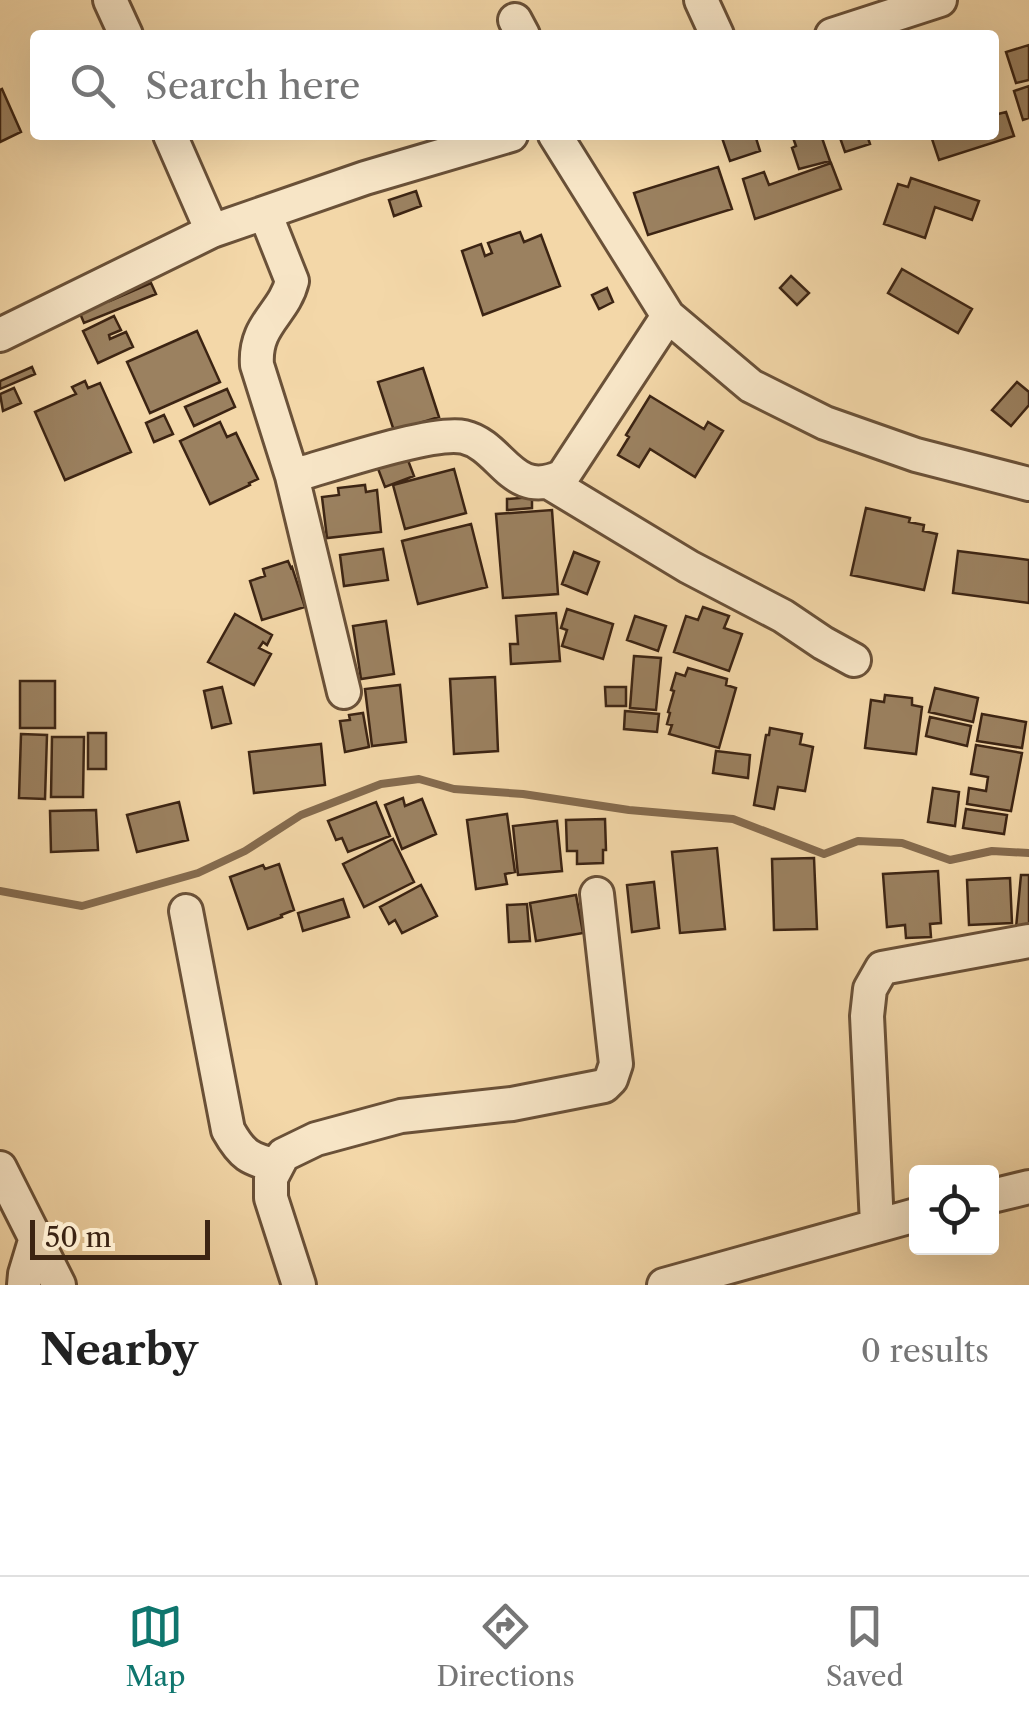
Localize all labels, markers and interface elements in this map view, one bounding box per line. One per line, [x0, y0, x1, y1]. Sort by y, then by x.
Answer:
search box [30, 30, 999, 140]
icon: search [65, 58, 120, 113]
text: Search here [145, 62, 360, 109]
map controls [909, 1165, 999, 1255]
button: locate [909, 1165, 999, 1255]
scale bar [30, 1215, 210, 1260]
text: 50 m [45, 1220, 112, 1254]
text: Nearby [40, 1324, 198, 1376]
text: 0 results [861, 1331, 989, 1370]
tab: Map [125, 1599, 186, 1693]
tab: Directions [436, 1599, 575, 1693]
tab: Saved [826, 1599, 904, 1693]

